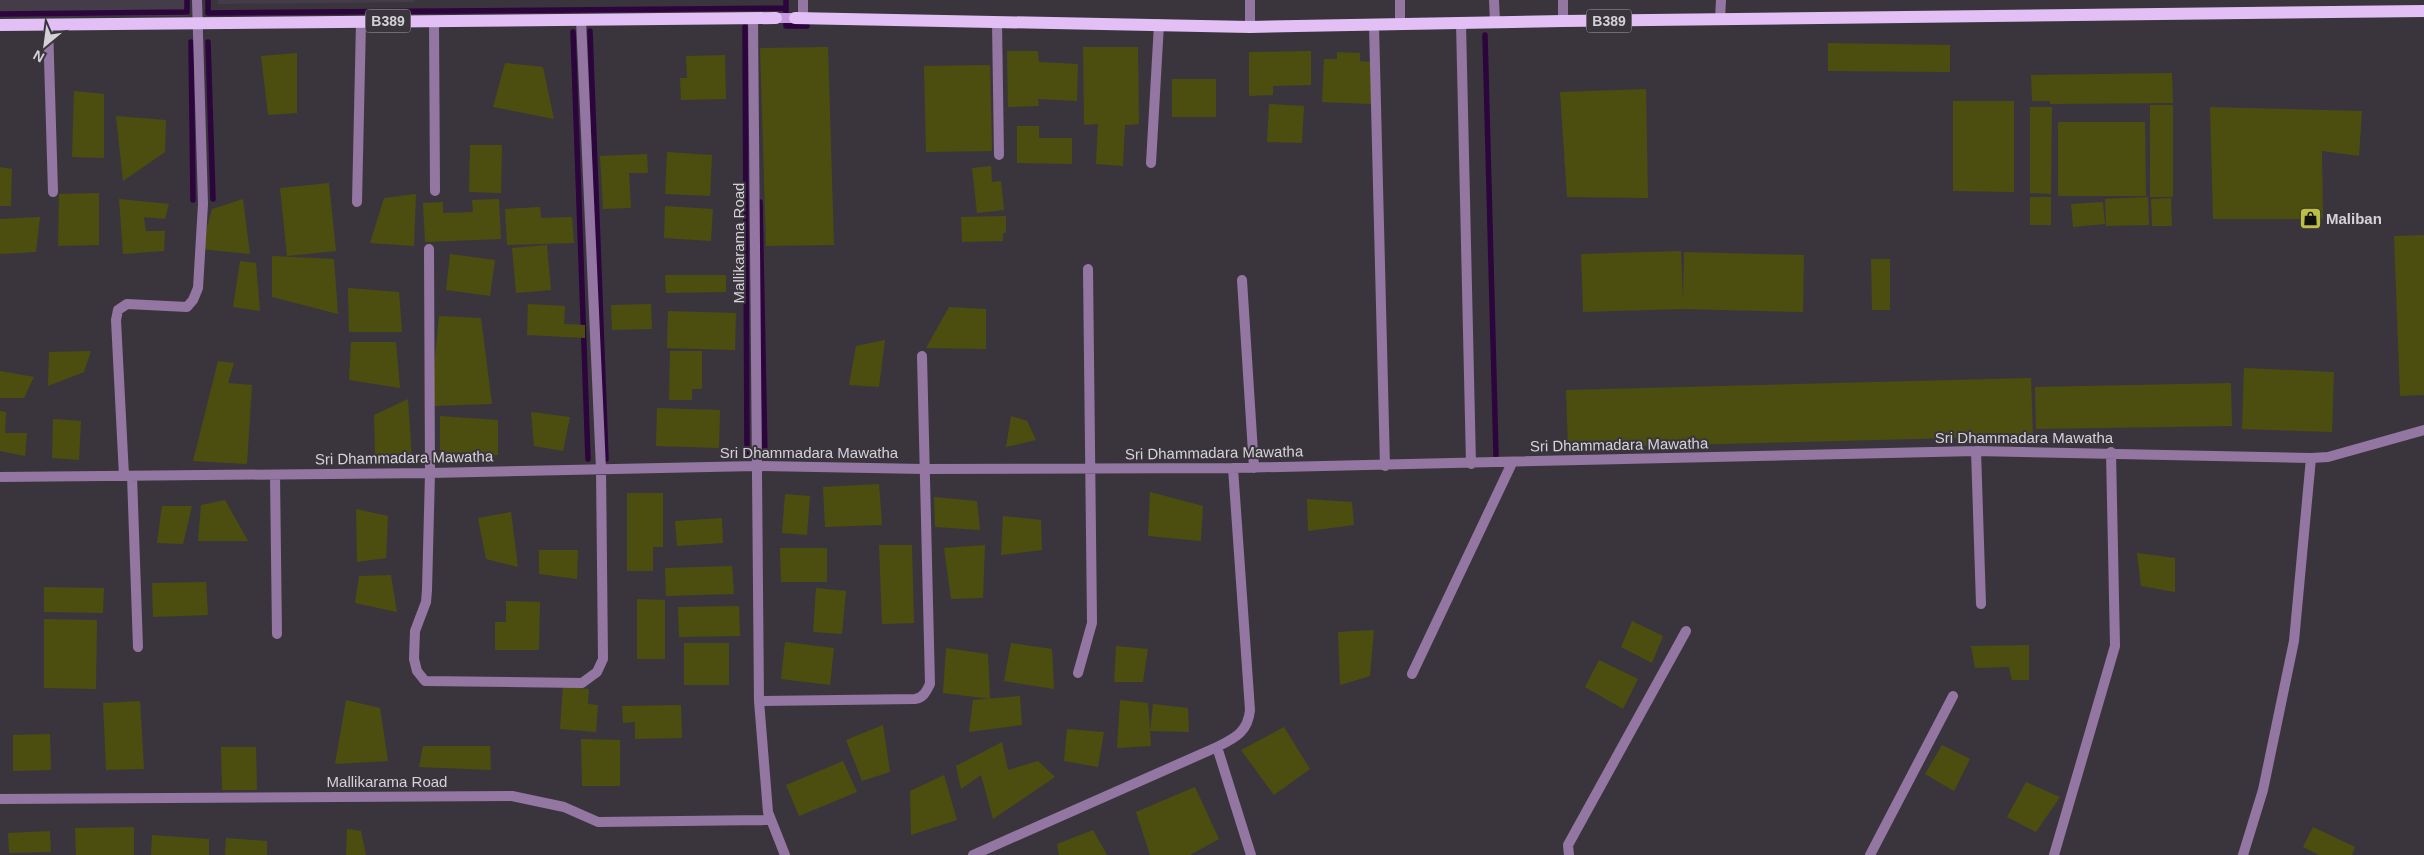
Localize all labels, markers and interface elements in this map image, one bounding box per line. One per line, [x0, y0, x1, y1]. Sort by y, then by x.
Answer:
road number: B389 [366, 10, 410, 32]
road number: B389 [1586, 10, 1632, 32]
north arrow [20, 20, 70, 70]
text: N [30, 47, 47, 66]
street label: Mallikarama Road [730, 183, 747, 303]
shop icon: Maliban [2298, 207, 2322, 231]
place label: Maliban [2326, 210, 2382, 227]
street label: Sri Dhammadara Mawatha [1935, 429, 2114, 446]
street label: Sri Dhammadara Mawatha [1530, 434, 1709, 455]
street label: Sri Dhammadara Mawatha [1125, 442, 1304, 463]
street label: Sri Dhammadara Mawatha [720, 444, 899, 461]
street label: Sri Dhammadara Mawatha [315, 447, 494, 468]
street label: Mallikarama Road [327, 773, 447, 790]

